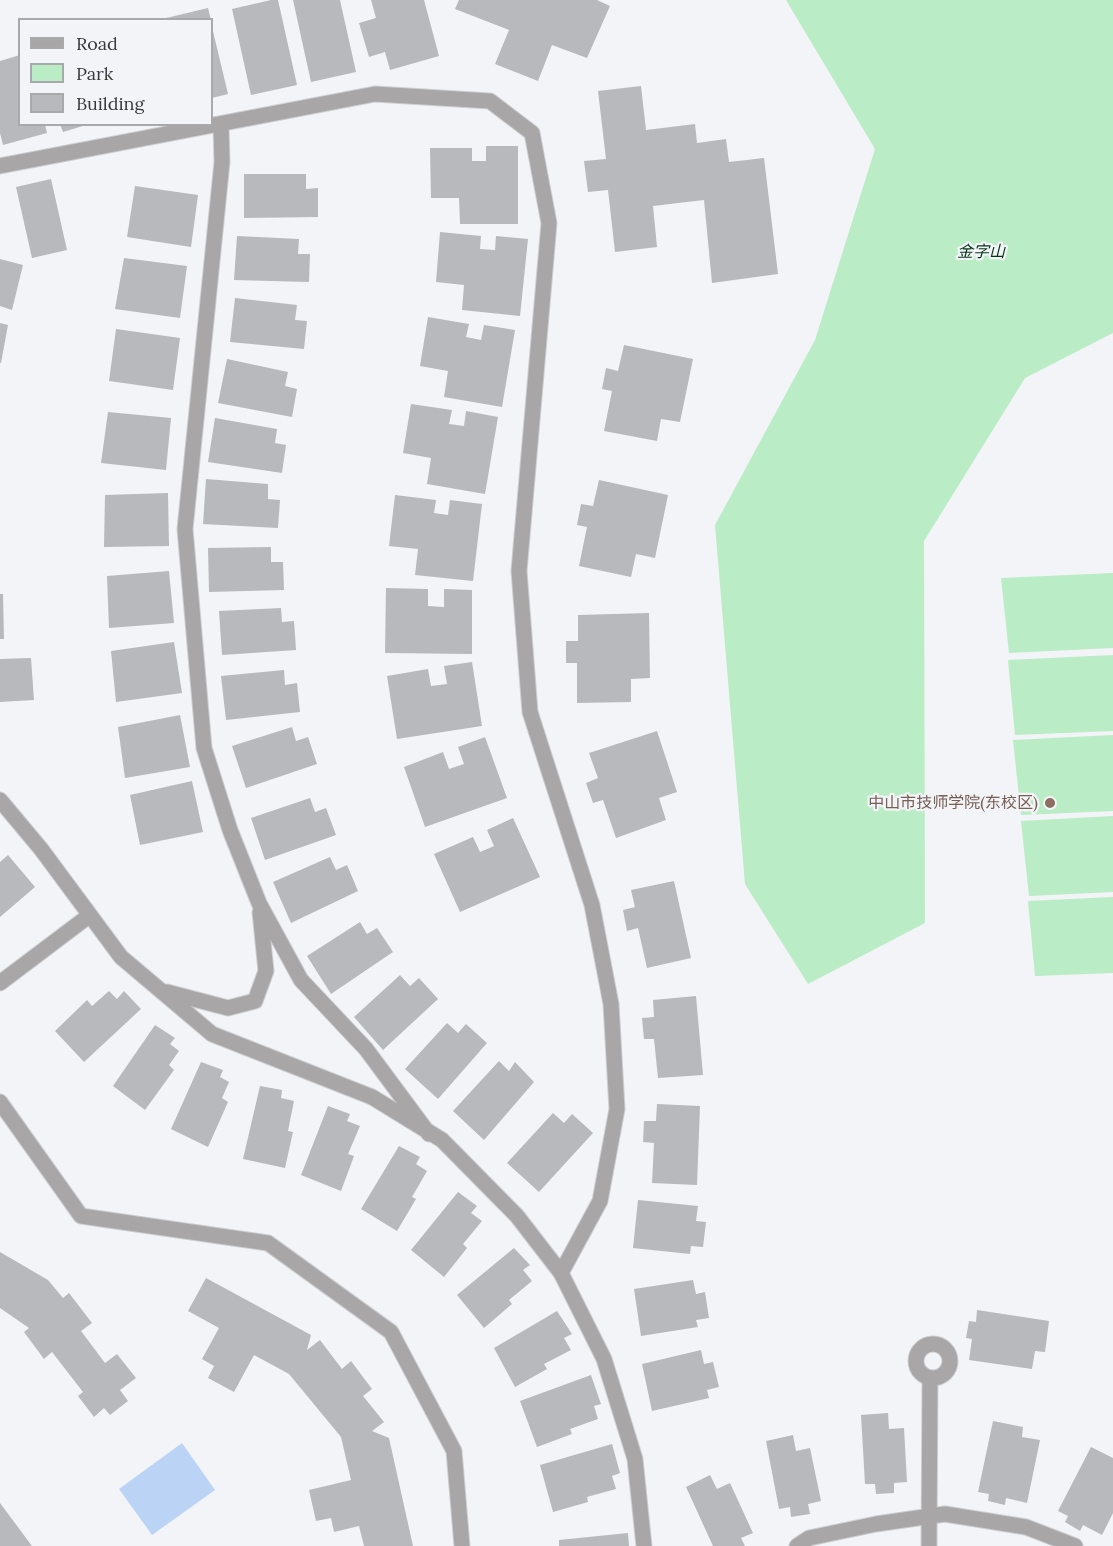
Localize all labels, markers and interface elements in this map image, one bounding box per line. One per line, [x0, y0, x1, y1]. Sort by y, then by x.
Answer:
legend [18, 18, 213, 126]
text: Road [76, 32, 118, 55]
text: Park [76, 62, 113, 85]
text: Building [76, 92, 144, 115]
park label: 金字山 [957, 242, 1005, 262]
place label: 中山市技师学院(东校区) [868, 793, 1038, 813]
marker: 中山市技师学院(东校区) [1043, 796, 1057, 810]

